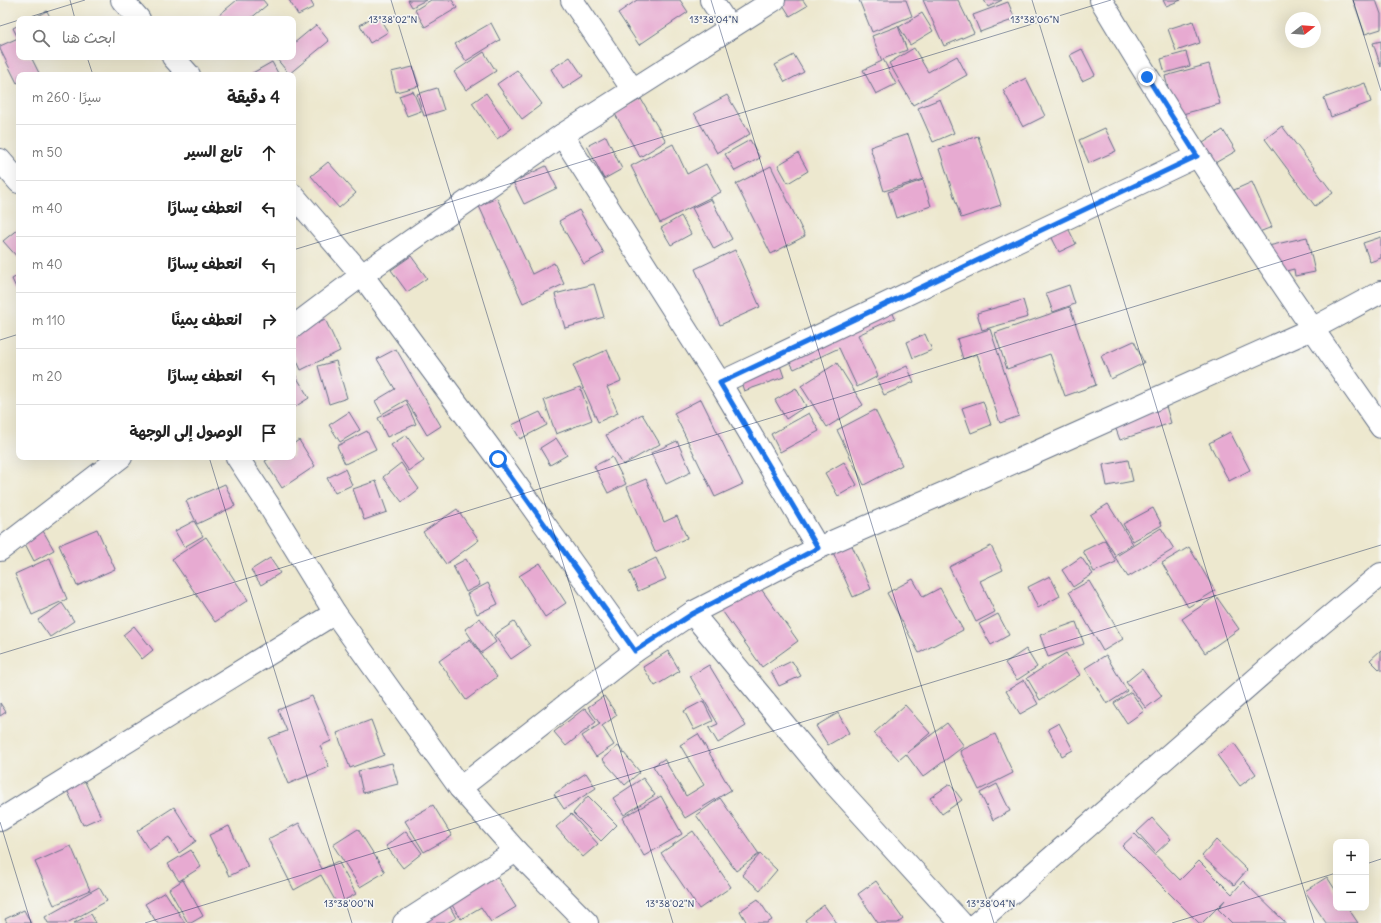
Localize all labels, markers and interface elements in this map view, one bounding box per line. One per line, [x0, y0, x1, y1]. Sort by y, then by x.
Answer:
north arrow [1285, 12, 1321, 48]
text: 13°38'02"N [369, 13, 417, 26]
text: 13°38'04"N [689, 13, 739, 26]
text: 13°38'06"N [1010, 13, 1060, 26]
search box [16, 16, 296, 60]
icon: search [30, 27, 52, 49]
text: ابحث هنا [62, 28, 116, 47]
route end [1138, 68, 1156, 86]
text: 4 دقيقة [227, 86, 280, 108]
text: سيرًا · 260 m [32, 89, 101, 106]
text: تابع السير [185, 142, 242, 161]
icon: ahead [258, 142, 280, 164]
text: 50 m [32, 144, 63, 161]
text: انعطف يسارًا [168, 198, 242, 217]
icon: left [258, 198, 280, 220]
text: 40 m [32, 200, 63, 217]
text: انعطف يسارًا [168, 254, 242, 273]
icon: left [258, 254, 280, 276]
text: 40 m [32, 256, 63, 273]
text: انعطف يمينًا [171, 310, 242, 329]
icon: right [258, 310, 280, 332]
text: 110 m [32, 312, 65, 329]
text: انعطف يسارًا [168, 366, 242, 385]
icon: left [258, 366, 280, 388]
text: 20 m [32, 368, 62, 385]
text: الوصول إلى الوجهة [129, 422, 242, 441]
icon: arrive [258, 422, 280, 444]
route start [489, 450, 507, 468]
map controls [1333, 839, 1369, 911]
button: + [1333, 839, 1369, 875]
button: − [1333, 875, 1369, 911]
text: 13°38'00"N [324, 897, 374, 910]
text: 13°38'02"N [646, 897, 694, 910]
text: 13°38'04"N [966, 897, 1016, 910]

